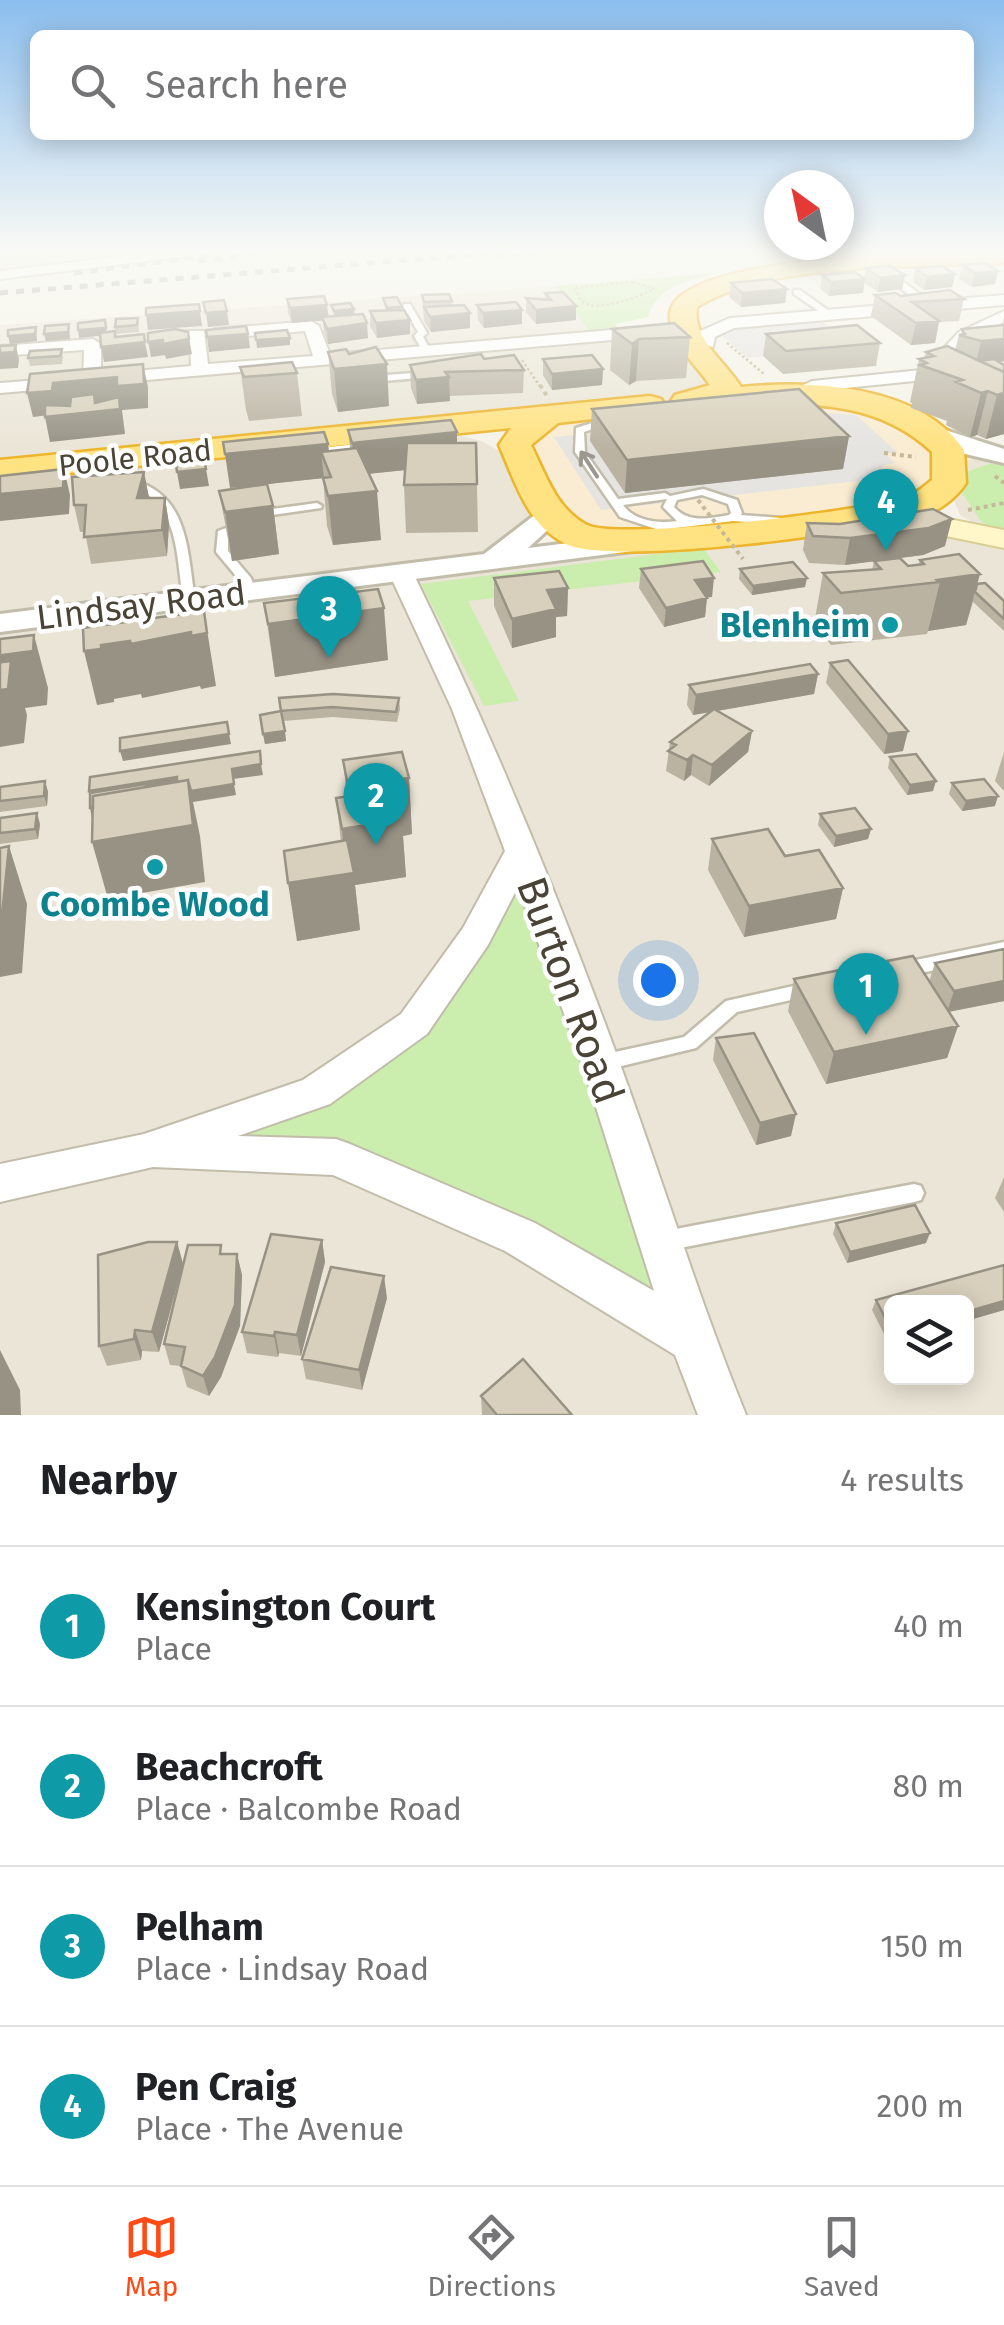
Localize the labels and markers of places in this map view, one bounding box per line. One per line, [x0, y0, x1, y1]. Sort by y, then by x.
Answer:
pin: 4 [854, 468, 918, 551]
pin: 3 [296, 576, 362, 658]
place label: Blenheim [720, 604, 870, 646]
marker: Blenheim [879, 614, 901, 636]
pin: 2 [344, 762, 408, 845]
marker: Coombe Wood [144, 856, 166, 878]
place label: Coombe Wood [40, 883, 270, 925]
pin: 1 [834, 952, 898, 1035]

